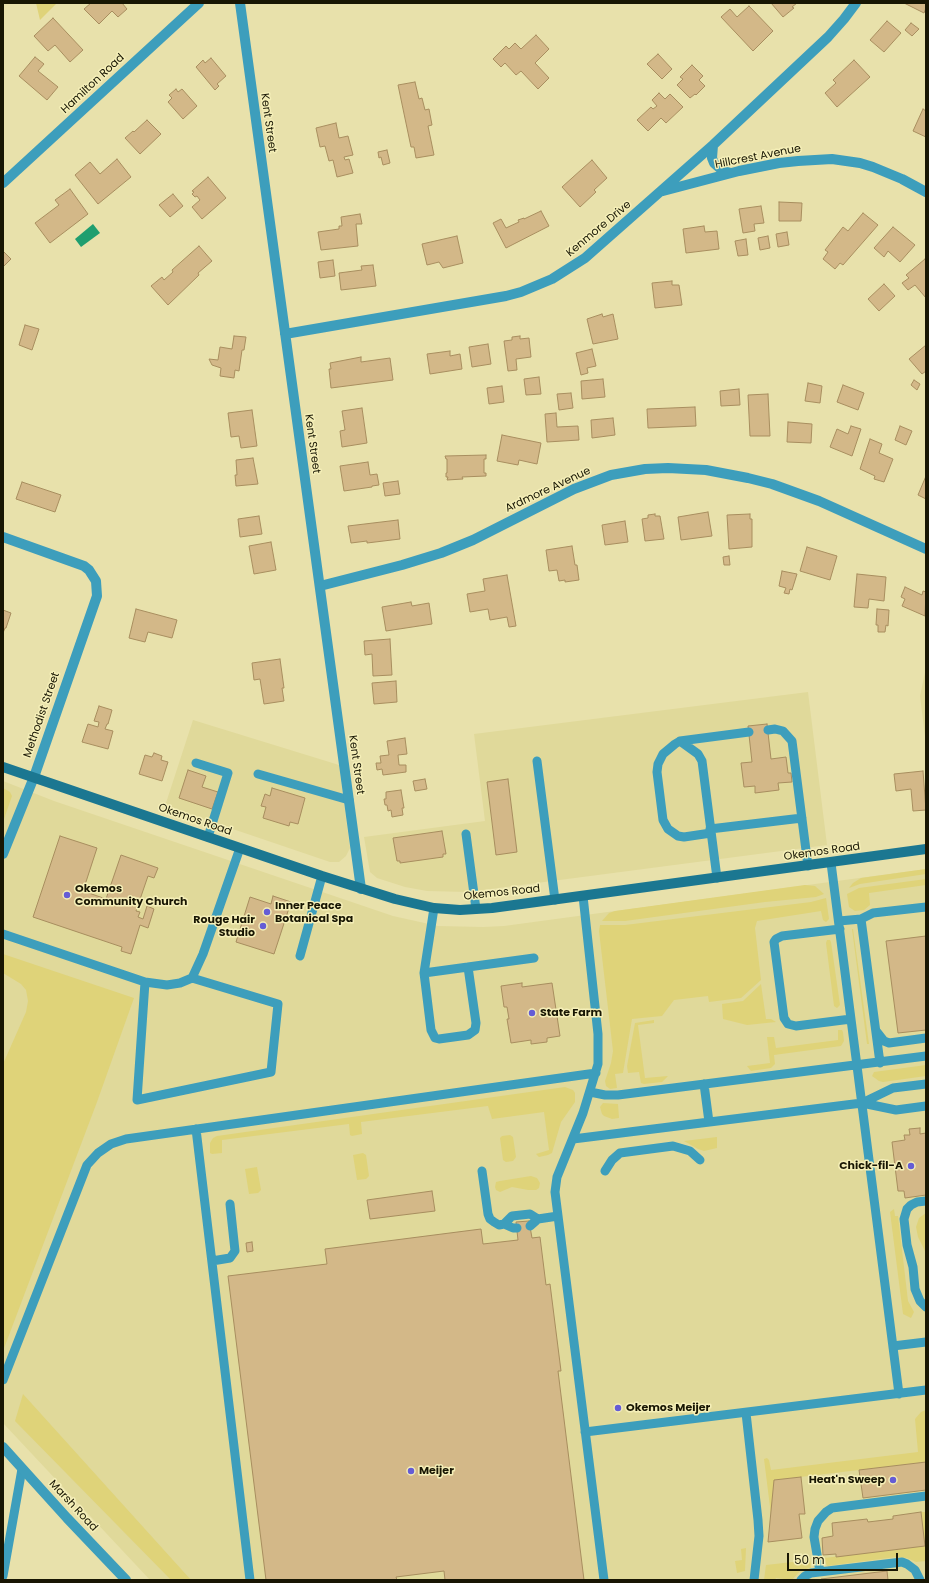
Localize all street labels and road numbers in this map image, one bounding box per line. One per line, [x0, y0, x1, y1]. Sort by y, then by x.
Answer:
street label: Hamilton Road [59, 51, 127, 117]
street label: Kent Street [257, 93, 279, 153]
street label: Hillcrest Avenue [714, 142, 802, 172]
street label: Kenmore Drive [564, 198, 634, 260]
street label: Kent Street [301, 414, 323, 474]
street label: Ardmore Avenue [503, 464, 593, 516]
street label: Methodist Street [21, 671, 63, 759]
street label: Kent Street [345, 735, 367, 795]
street label: Okemos Road [157, 801, 233, 839]
street label: Okemos Road [783, 840, 861, 864]
street label: Okemos Road [463, 882, 541, 904]
street label: Marsh Road [46, 1478, 100, 1534]

